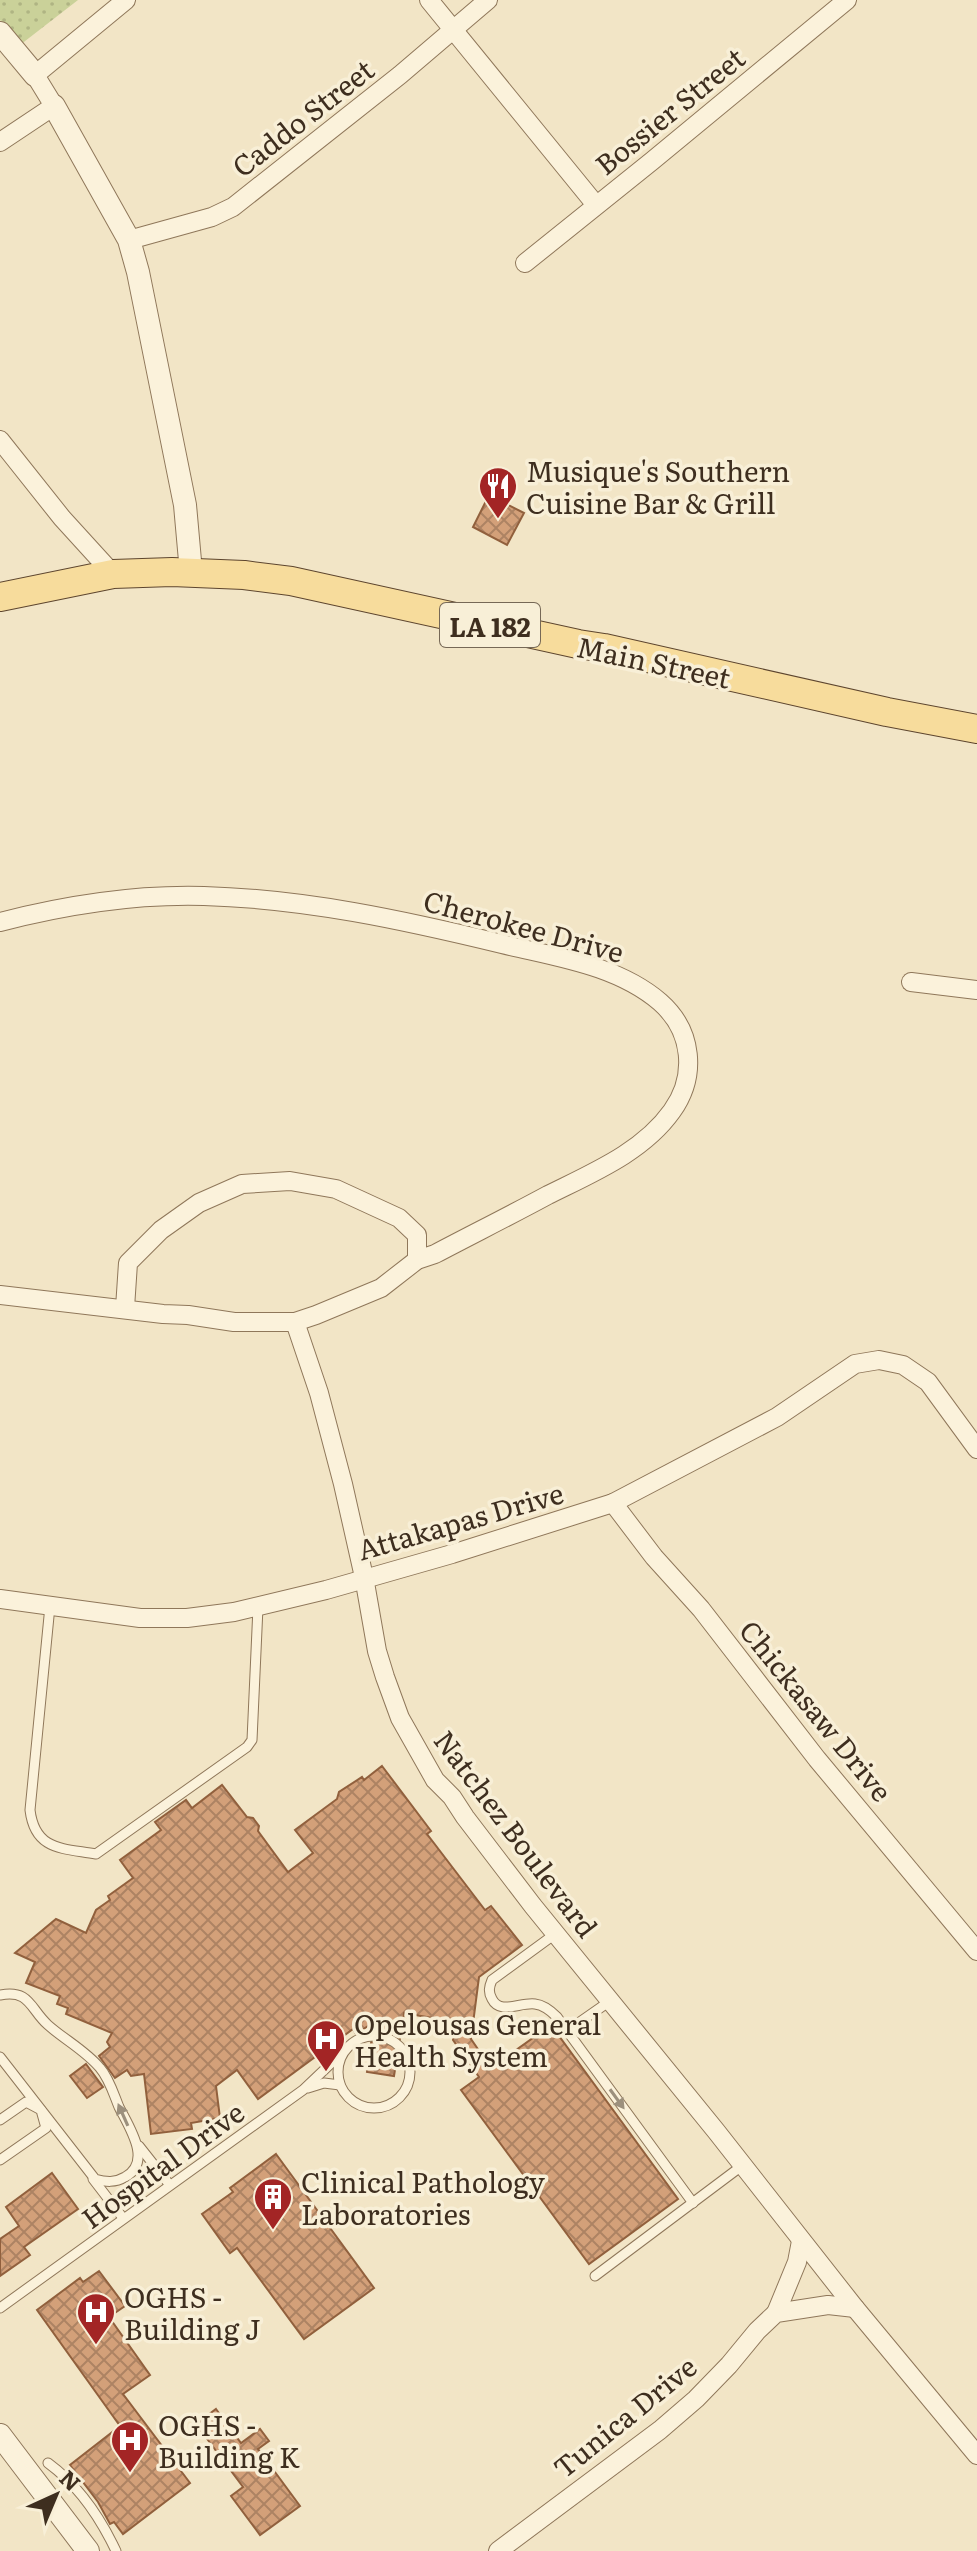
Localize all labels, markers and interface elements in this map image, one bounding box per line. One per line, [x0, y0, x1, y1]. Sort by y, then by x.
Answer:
street label: Bossier Street [585, 36, 754, 184]
street label: Caddo Street [222, 48, 382, 186]
place label: Musique's Southern Cuisine Bar & Grill [526, 449, 790, 523]
restaurant icon: Musique's Southern Cuisine Bar & Grill [477, 465, 519, 520]
road number: LA 182 [440, 603, 540, 647]
street label: Main Street [573, 624, 735, 698]
street label: Cherokee Drive [419, 878, 629, 972]
street label: Attakapas Drive [352, 1471, 568, 1569]
street label: Chickasaw Drive [731, 1610, 903, 1810]
street label: Natchez Boulevard [425, 1721, 609, 1945]
place label: Opelousas General Health System [354, 2002, 601, 2076]
hospital icon: Opelousas General Health System [305, 2018, 347, 2073]
one-way arrow [609, 2089, 624, 2110]
street label: Hospital Drive [72, 2090, 252, 2238]
one-way arrow [116, 2103, 130, 2126]
place label: Clinical Pathology Laboratories [301, 2160, 546, 2234]
building icon: Clinical Pathology Laboratories [252, 2176, 294, 2231]
place label: OGHS - Building J [124, 2275, 260, 2349]
hospital icon: OGHS - Building J [75, 2291, 117, 2346]
street label: Tunica Drive [543, 2345, 705, 2487]
place label: OGHS - Building K [158, 2403, 300, 2477]
hospital icon: OGHS - Building K [109, 2419, 151, 2474]
north arrow [16, 2455, 96, 2535]
text: N [53, 2461, 89, 2498]

